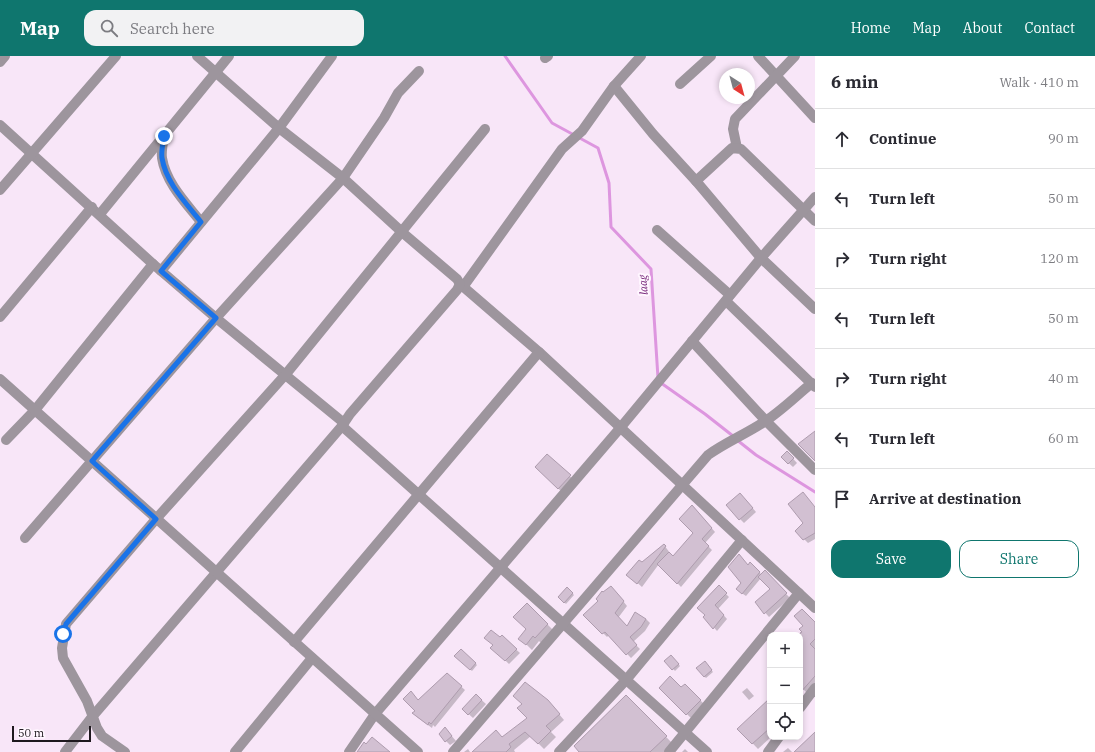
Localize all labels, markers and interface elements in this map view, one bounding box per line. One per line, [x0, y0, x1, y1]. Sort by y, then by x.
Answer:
search box [84, 10, 364, 46]
text: Map [20, 16, 60, 40]
icon: search [98, 17, 120, 39]
text: Search here [130, 19, 214, 38]
text: Home [851, 19, 890, 37]
text: Map [912, 19, 941, 37]
text: About [963, 19, 1002, 37]
text: Contact [1024, 19, 1075, 37]
north arrow [719, 68, 755, 104]
text: 6 min [831, 71, 879, 93]
text: Walk · 410 m [1000, 74, 1079, 91]
route end [155, 127, 173, 145]
icon: ahead [831, 128, 853, 150]
text: Continue [869, 129, 936, 148]
text: 90 m [1048, 130, 1079, 147]
icon: left [831, 188, 853, 210]
text: Turn left [869, 189, 935, 208]
text: 50 m [1048, 190, 1079, 207]
icon: right [831, 248, 853, 270]
text: Turn right [869, 249, 947, 268]
text: 120 m [1040, 250, 1079, 267]
water label: laag [635, 274, 651, 296]
icon: left [831, 308, 853, 330]
text: Turn left [869, 309, 935, 328]
text: 50 m [1048, 310, 1079, 327]
icon: right [831, 368, 853, 390]
text: Turn right [869, 369, 947, 388]
text: 40 m [1048, 370, 1079, 387]
icon: left [831, 428, 853, 450]
text: Turn left [869, 429, 935, 448]
text: 60 m [1048, 430, 1079, 447]
icon: arrive [831, 488, 853, 510]
text: Arrive at destination [869, 489, 1021, 508]
button: Save [831, 540, 951, 578]
button: Share [959, 540, 1079, 578]
route start [54, 625, 72, 643]
map controls [767, 632, 803, 740]
button: + [767, 632, 803, 668]
button: − [767, 668, 803, 704]
button: locate [767, 704, 803, 740]
scale bar [12, 724, 91, 743]
text: 50 m [18, 726, 44, 740]

